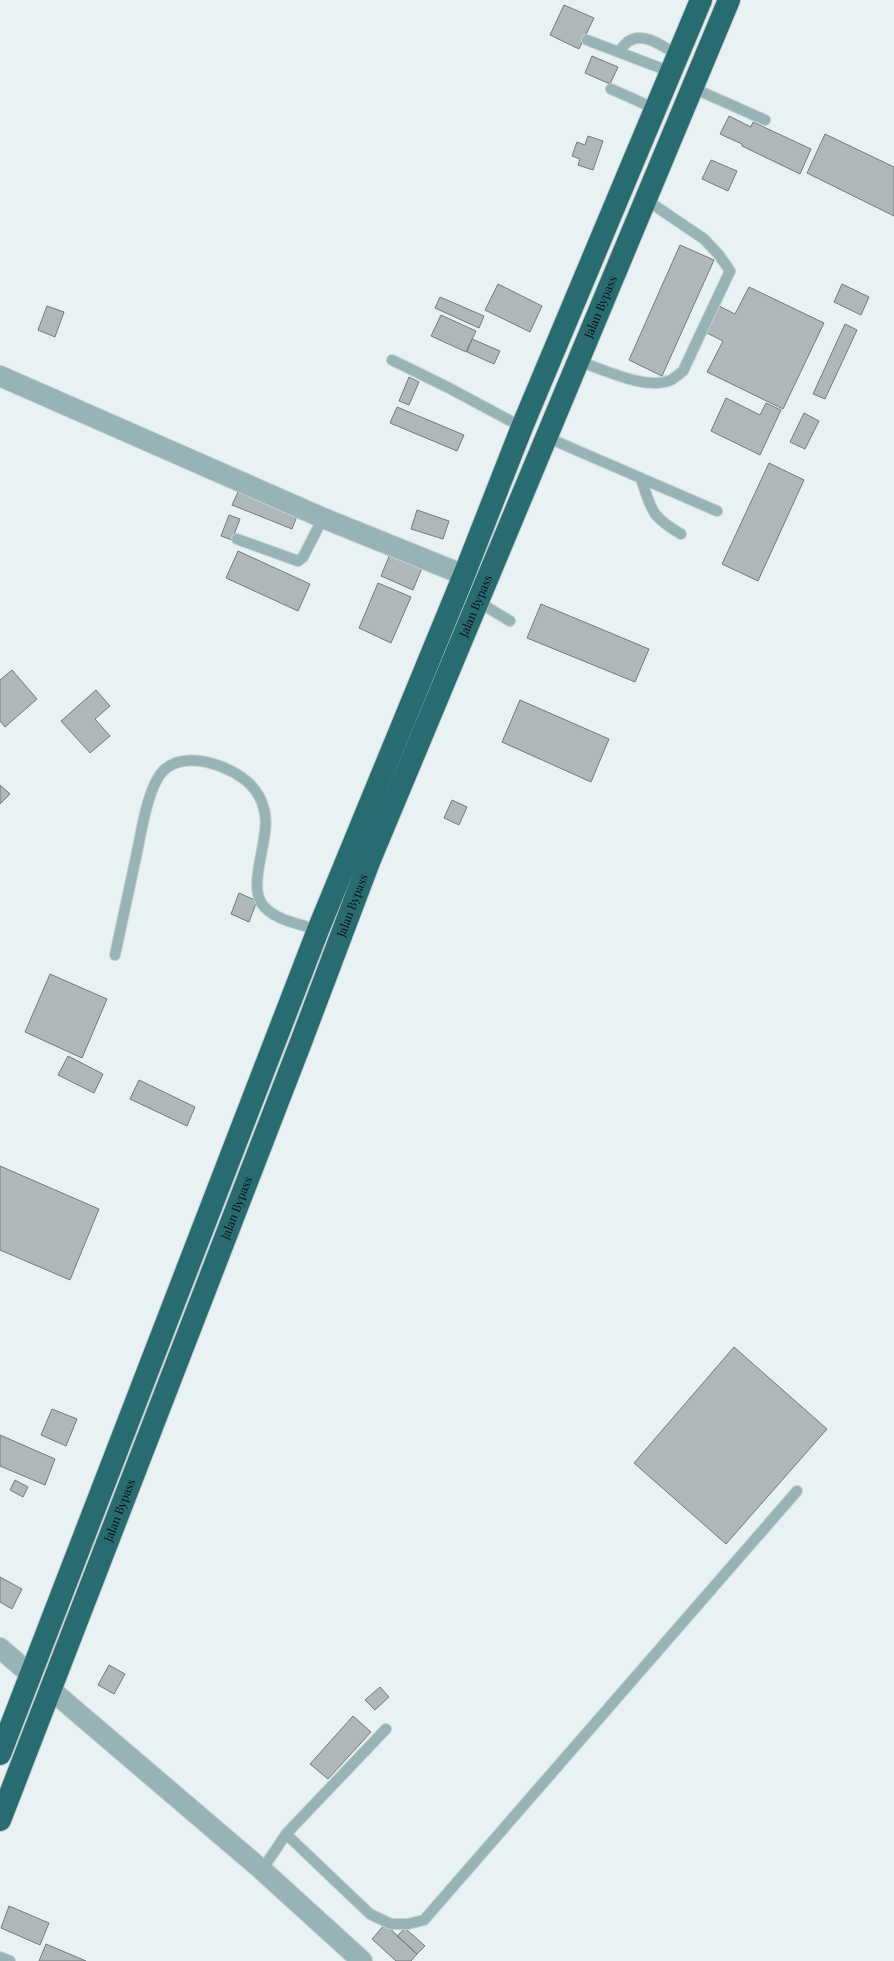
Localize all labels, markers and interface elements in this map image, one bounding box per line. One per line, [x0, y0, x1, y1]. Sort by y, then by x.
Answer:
street label: Jalan Bypass [579, 273, 620, 341]
street label: Jalan Bypass [454, 572, 495, 640]
street label: Jalan Bypass [332, 871, 371, 940]
street label: Jalan Bypass [216, 1174, 255, 1243]
street label: Jalan Bypass [99, 1476, 138, 1545]

